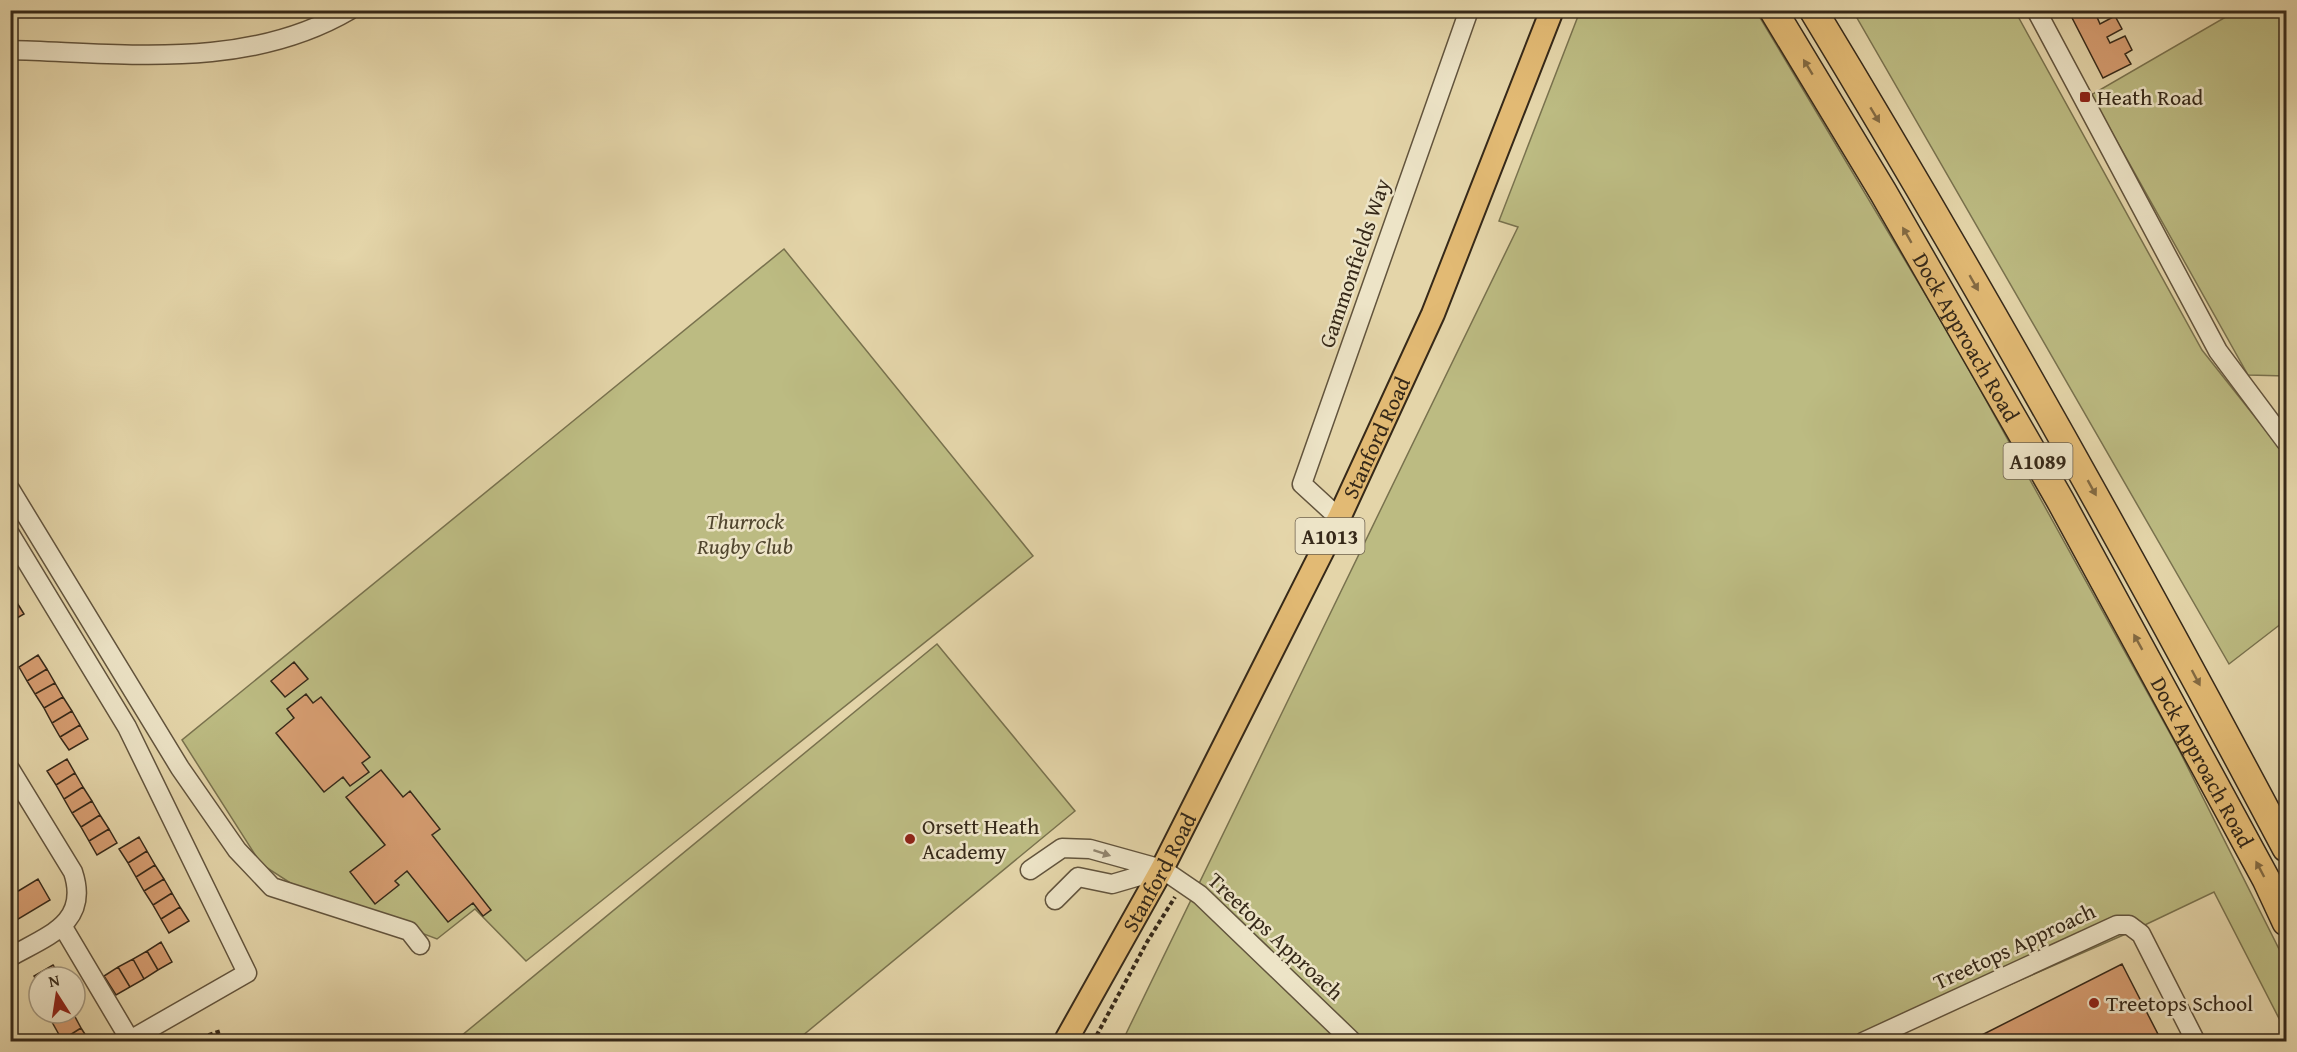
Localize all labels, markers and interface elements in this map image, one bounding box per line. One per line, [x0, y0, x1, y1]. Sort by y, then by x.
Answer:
one-way arrow [1802, 59, 1813, 75]
place label: Heath Road [2097, 81, 2204, 113]
marker: Heath Road [2078, 90, 2092, 104]
one-way arrow [1870, 107, 1881, 123]
street label: Gammonfields Way [1310, 174, 1398, 352]
one-way arrow [1902, 227, 1913, 243]
street label: Dock Approach Road [1905, 247, 2028, 428]
one-way arrow [1969, 275, 1979, 292]
street label: Stanford Road [1334, 371, 1418, 504]
road number: A1089 [2004, 443, 2072, 479]
one-way arrow [2087, 480, 2097, 497]
park label: Thurrock Rugby Club [696, 505, 793, 562]
road number: A1013 [1296, 518, 1364, 554]
one-way arrow [2133, 633, 2143, 650]
one-way arrow [2191, 669, 2201, 686]
street label: Dock Approach Road [2143, 671, 2262, 853]
street label: Stanford Road [1114, 807, 1204, 938]
place label: Orsett Heath Academy [922, 810, 1040, 867]
marker: Orsett Heath Academy [903, 832, 917, 846]
one-way arrow [1093, 849, 1111, 859]
one-way arrow [2255, 860, 2265, 877]
street label: Treetops Approach [1201, 864, 1352, 1008]
street label: Treetops Approach [1928, 894, 2101, 998]
north arrow [27, 965, 87, 1025]
text: N [46, 967, 62, 993]
place label: Treetops School [2106, 987, 2253, 1019]
marker: Treetops School [2087, 996, 2101, 1010]

